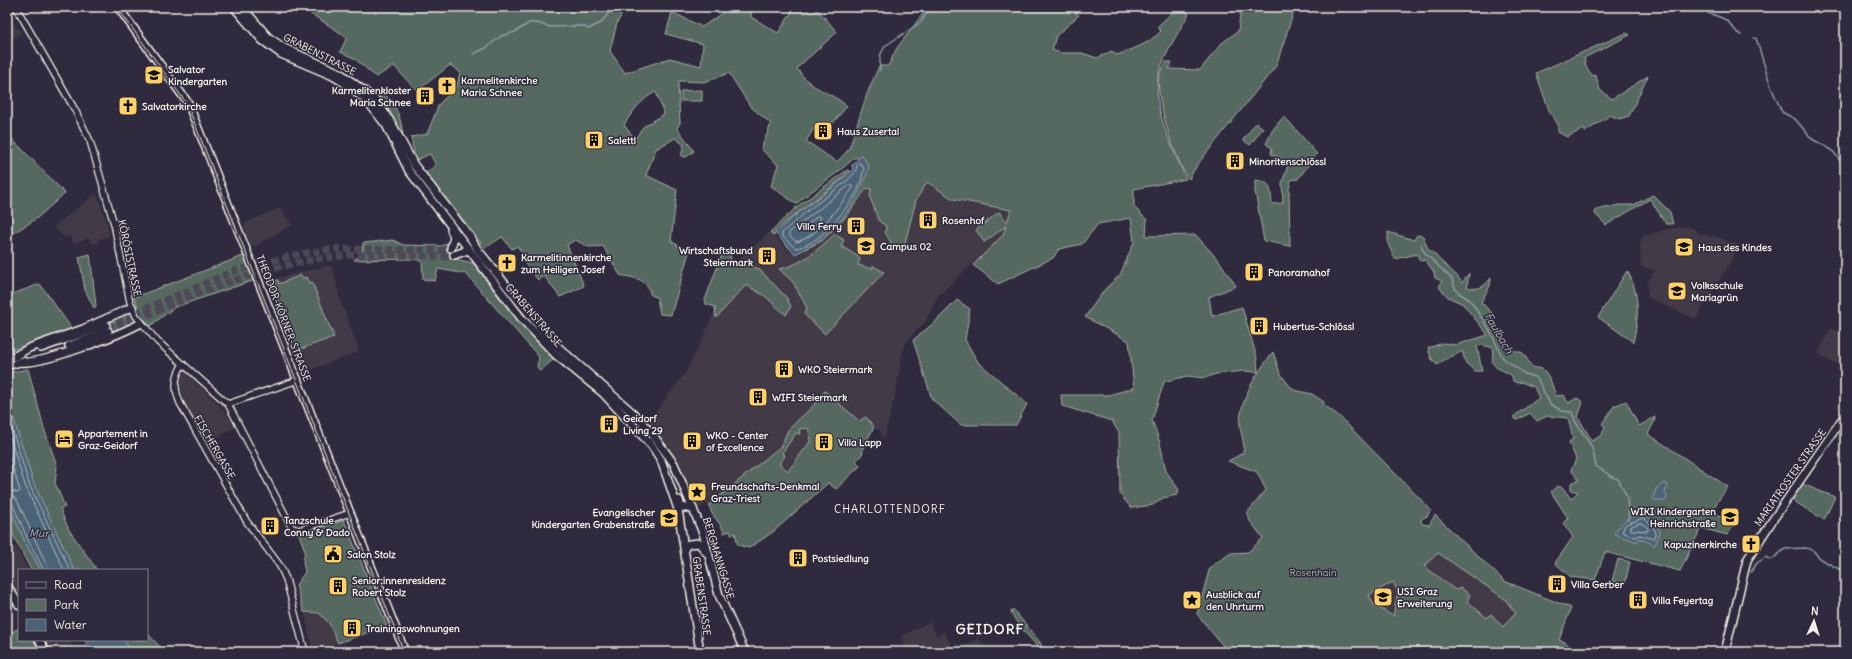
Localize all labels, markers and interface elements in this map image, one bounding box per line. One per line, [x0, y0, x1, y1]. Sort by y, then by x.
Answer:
street label: GRABENSTRASSE [281, 31, 358, 78]
place label: Salvator Kindergarten [168, 63, 227, 88]
school or university icon: Salvator Kindergarten [143, 64, 165, 86]
place label: Karmelitenkirche Maria Schnee [461, 74, 538, 99]
church icon: Karmelitenkirche Maria Schnee [436, 75, 458, 97]
place label: Karmelitenkloster Maria Schnee [332, 84, 412, 109]
building icon: Karmelitenkloster Maria Schnee [414, 85, 436, 107]
church icon: Salvatorkirche [117, 95, 139, 117]
place label: Salvatorkirche [142, 100, 207, 113]
building icon: Haus Zusertal [812, 120, 834, 142]
place label: Haus Zusertal [837, 125, 899, 138]
building icon: Salettl [583, 129, 605, 151]
place label: Salettl [608, 134, 636, 147]
building icon: Minoritenschlössl [1224, 150, 1246, 172]
place label: Minoritenschlössl [1249, 155, 1326, 168]
building icon: Rosenhof [917, 209, 939, 231]
place label: Rosenhof [942, 214, 985, 227]
building icon: Villa Ferry [845, 215, 867, 237]
street label: KÖRÖSISTRASSE [115, 218, 144, 298]
place label: Villa Ferry [797, 220, 842, 233]
school or university icon: Campus 02 [855, 235, 877, 257]
school or university icon: Haus des Kindes [1673, 236, 1695, 258]
place label: Campus 02 [880, 240, 932, 253]
place label: Haus des Kindes [1698, 241, 1772, 254]
place label: Wirtschaftsbund Steiermark [679, 244, 753, 269]
building icon: Wirtschaftsbund Steiermark [756, 245, 778, 267]
place label: Karmelitinnenkirche zum Heiligen Josef [521, 251, 612, 276]
church icon: Karmelitinnenkirche zum Heiligen Josef [496, 252, 518, 274]
street label: THEODOR-KÖRNER-STRASSE [253, 253, 314, 384]
building icon: Panoramahof [1243, 261, 1265, 283]
place label: Panoramahof [1268, 266, 1330, 279]
place label: Volksschule Mariagrün [1691, 279, 1744, 304]
school or university icon: Volksschule Mariagrün [1666, 280, 1688, 302]
street label: GRABENSTRASSE [503, 281, 565, 350]
water label: Faulbach [1482, 310, 1517, 357]
building icon: Hubertus-Schlössl [1248, 315, 1270, 337]
place label: Hubertus-Schlössl [1273, 320, 1354, 333]
building icon: WKO Steiermark [773, 358, 795, 380]
place label: WKO Steiermark [798, 363, 873, 376]
building icon: WIFI Steiermark [747, 386, 769, 408]
place label: WIFI Steiermark [772, 391, 847, 404]
place label: Geidorf Living 29 [623, 412, 663, 437]
street label: FISCHERGASSE [191, 413, 238, 482]
building icon: Geidorf Living 29 [598, 413, 620, 435]
street label: MARIATROSTER STRASSE [1752, 426, 1829, 529]
place label: Appartement in Graz-Geidorf [78, 427, 148, 452]
hotel icon: Appartement in Graz-Geidorf [53, 428, 75, 450]
place label: WKO - Center of Excellence [706, 429, 769, 454]
building icon: WKO - Center of Excellence [681, 430, 703, 452]
building icon: Villa Lapp [813, 431, 835, 453]
place label: Villa Lapp [838, 436, 882, 449]
place label: Freundschafts-Denkmal Graz-Triest [711, 480, 820, 505]
place icon: Freundschafts-Denkmal Graz-Triest [686, 481, 708, 503]
district label: CHARLOTTENDORF [834, 502, 946, 516]
place label: WIKI Kindergarten Heinrichstraße [1630, 505, 1717, 530]
place label: Evangelischer Kindergarten Grabenstraße [531, 506, 656, 531]
school or university icon: WIKI Kindergarten Heinrichstraße [1719, 506, 1741, 528]
school or university icon: Evangelischer Kindergarten Grabenstraße [658, 507, 680, 529]
place label: Tanzschule Conny & Dado [284, 514, 350, 539]
building icon: Tanzschule Conny & Dado [259, 515, 281, 537]
street label: BERGMANNGASSE [700, 516, 737, 601]
water label: Mur [29, 526, 50, 540]
church icon: Kapuzinerkirche [1740, 533, 1762, 555]
place label: Kapuzinerkirche [1664, 538, 1738, 551]
public building icon: Salon Stolz [322, 543, 344, 565]
building icon: Postsiedlung [787, 547, 809, 569]
place label: Salon Stolz [347, 548, 396, 561]
place label: Postsiedlung [812, 552, 869, 565]
street label: GRABENSTRASSE [690, 556, 714, 637]
park label: Rosenhain [1289, 566, 1337, 579]
legend [18, 569, 148, 641]
building icon: Villa Gerber [1546, 573, 1568, 595]
place label: Senior:innenresidenz Robert Stolz [352, 574, 446, 599]
building icon: Senior:innenresidenz Robert Stolz [327, 575, 349, 597]
text: Road [54, 577, 82, 592]
place label: Villa Gerber [1571, 578, 1625, 591]
place label: USI Graz Erweiterung [1397, 585, 1453, 610]
school or university icon: USI Graz Erweiterung [1372, 586, 1394, 608]
place label: Ausblick auf den Uhrturm [1206, 588, 1264, 613]
place icon: Ausblick auf den Uhrturm [1181, 589, 1203, 611]
building icon: Villa Feyertag [1627, 589, 1649, 611]
place label: Villa Feyertag [1652, 594, 1714, 607]
text: Park [54, 597, 79, 612]
north arrow [1794, 601, 1834, 641]
text: N [1810, 604, 1819, 618]
text: Water [54, 617, 87, 632]
building icon: Trainingswohnungen [341, 617, 363, 639]
district label: GEIDORF [955, 620, 1025, 638]
place label: Trainingswohnungen [366, 622, 460, 635]

